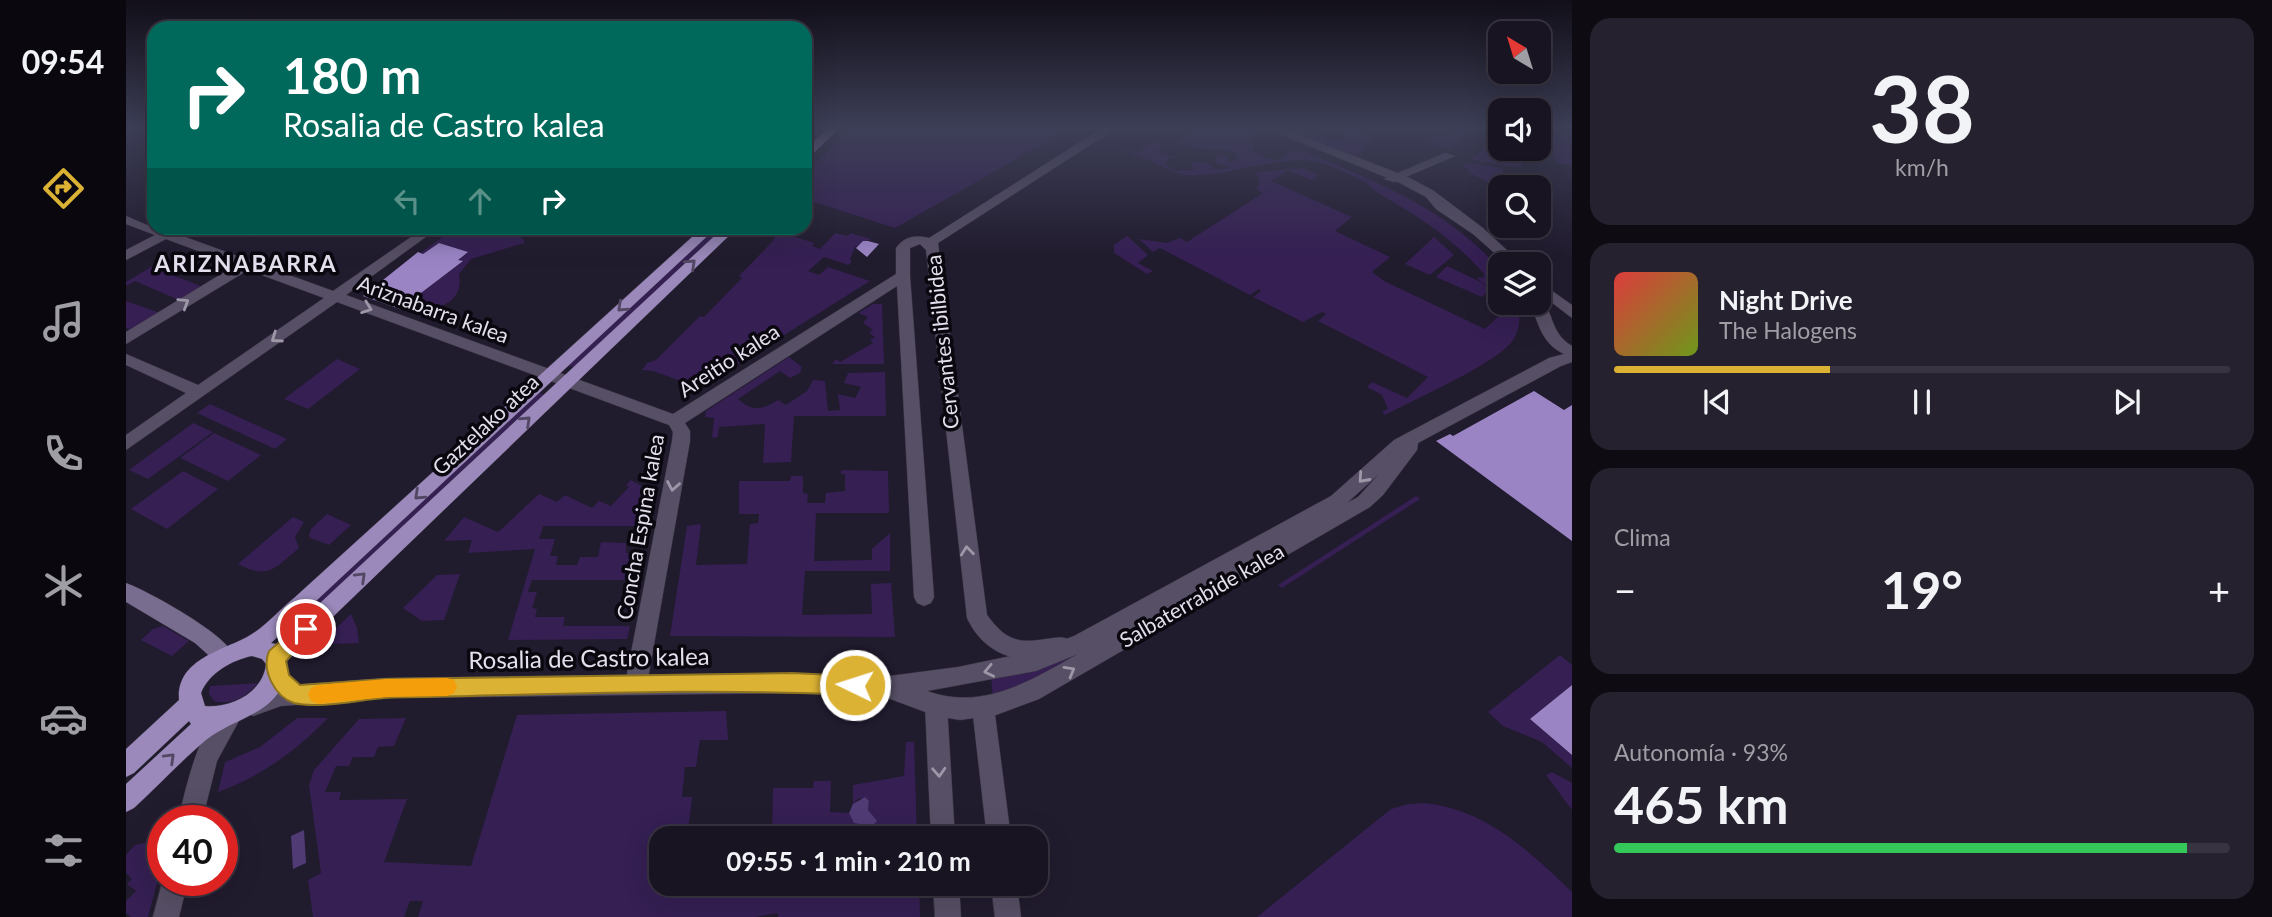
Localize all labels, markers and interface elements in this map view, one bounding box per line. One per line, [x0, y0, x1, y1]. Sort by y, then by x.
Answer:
north arrow [1488, 21, 1550, 84]
map controls [1488, 21, 1551, 315]
text: 09:54 [22, 42, 104, 81]
text: 180 m [283, 46, 421, 104]
icon: right [168, 49, 259, 140]
text: 38 [1869, 53, 1975, 162]
button: sound [1488, 98, 1551, 161]
text: Rosalia de Castro kalea [283, 105, 605, 144]
text: km/h [1895, 153, 1949, 181]
icon: directions [39, 164, 88, 213]
button: search [1488, 175, 1551, 238]
icon: left [388, 182, 426, 220]
icon: ahead [461, 182, 499, 220]
icon: right [534, 182, 572, 220]
district label: ARIZNABARRA [153, 249, 338, 277]
button: layers [1488, 252, 1551, 315]
street label: Cervantes ibilbidea [920, 254, 963, 431]
one-way arrow [683, 260, 696, 273]
street label: Ariznabarra kalea [354, 270, 513, 348]
text: Night Drive [1719, 284, 1853, 316]
icon: music [39, 297, 88, 346]
one-way arrow [176, 298, 189, 311]
one-way arrow [617, 299, 630, 311]
one-way arrow [361, 300, 373, 314]
text: The Halogens [1719, 316, 1857, 344]
street label: Areitio kalea [673, 318, 783, 402]
one-way arrow [271, 330, 284, 342]
street label: Gaztelako atea [427, 368, 543, 479]
icon: previous [1698, 383, 1736, 421]
icon: pause [1903, 383, 1941, 421]
icon: next [2108, 383, 2146, 421]
one-way arrow [518, 416, 531, 429]
icon: phone [39, 429, 88, 478]
street label: Concha Espina kalea [611, 432, 668, 621]
one-way arrow [1358, 470, 1371, 483]
one-way arrow [666, 480, 681, 492]
one-way arrow [414, 486, 427, 499]
text: Clima [1614, 523, 1671, 551]
street label: Salbaterrabide kalea [1115, 538, 1288, 652]
one-way arrow [959, 545, 974, 557]
text: 19° [1881, 558, 1963, 620]
icon: climate [39, 561, 88, 610]
text: − [1614, 567, 1636, 613]
text: + [2208, 567, 2230, 613]
one-way arrow [353, 573, 366, 586]
pin [276, 599, 336, 659]
icon: arrive [287, 610, 325, 648]
street label: Rosalia de Castro kalea [468, 641, 710, 674]
position arrow [818, 648, 892, 722]
one-way arrow [983, 663, 995, 678]
one-way arrow [1062, 666, 1075, 679]
icon: car [39, 694, 88, 743]
text: Autonomía · 93% [1614, 738, 1788, 766]
one-way arrow [162, 754, 175, 767]
one-way arrow [931, 766, 946, 777]
text: 465 km [1614, 773, 1788, 835]
speed limit sign: 40 [147, 805, 238, 896]
icon: filters [39, 826, 88, 875]
text: 09:55 · 1 min · 210 m [726, 845, 971, 877]

